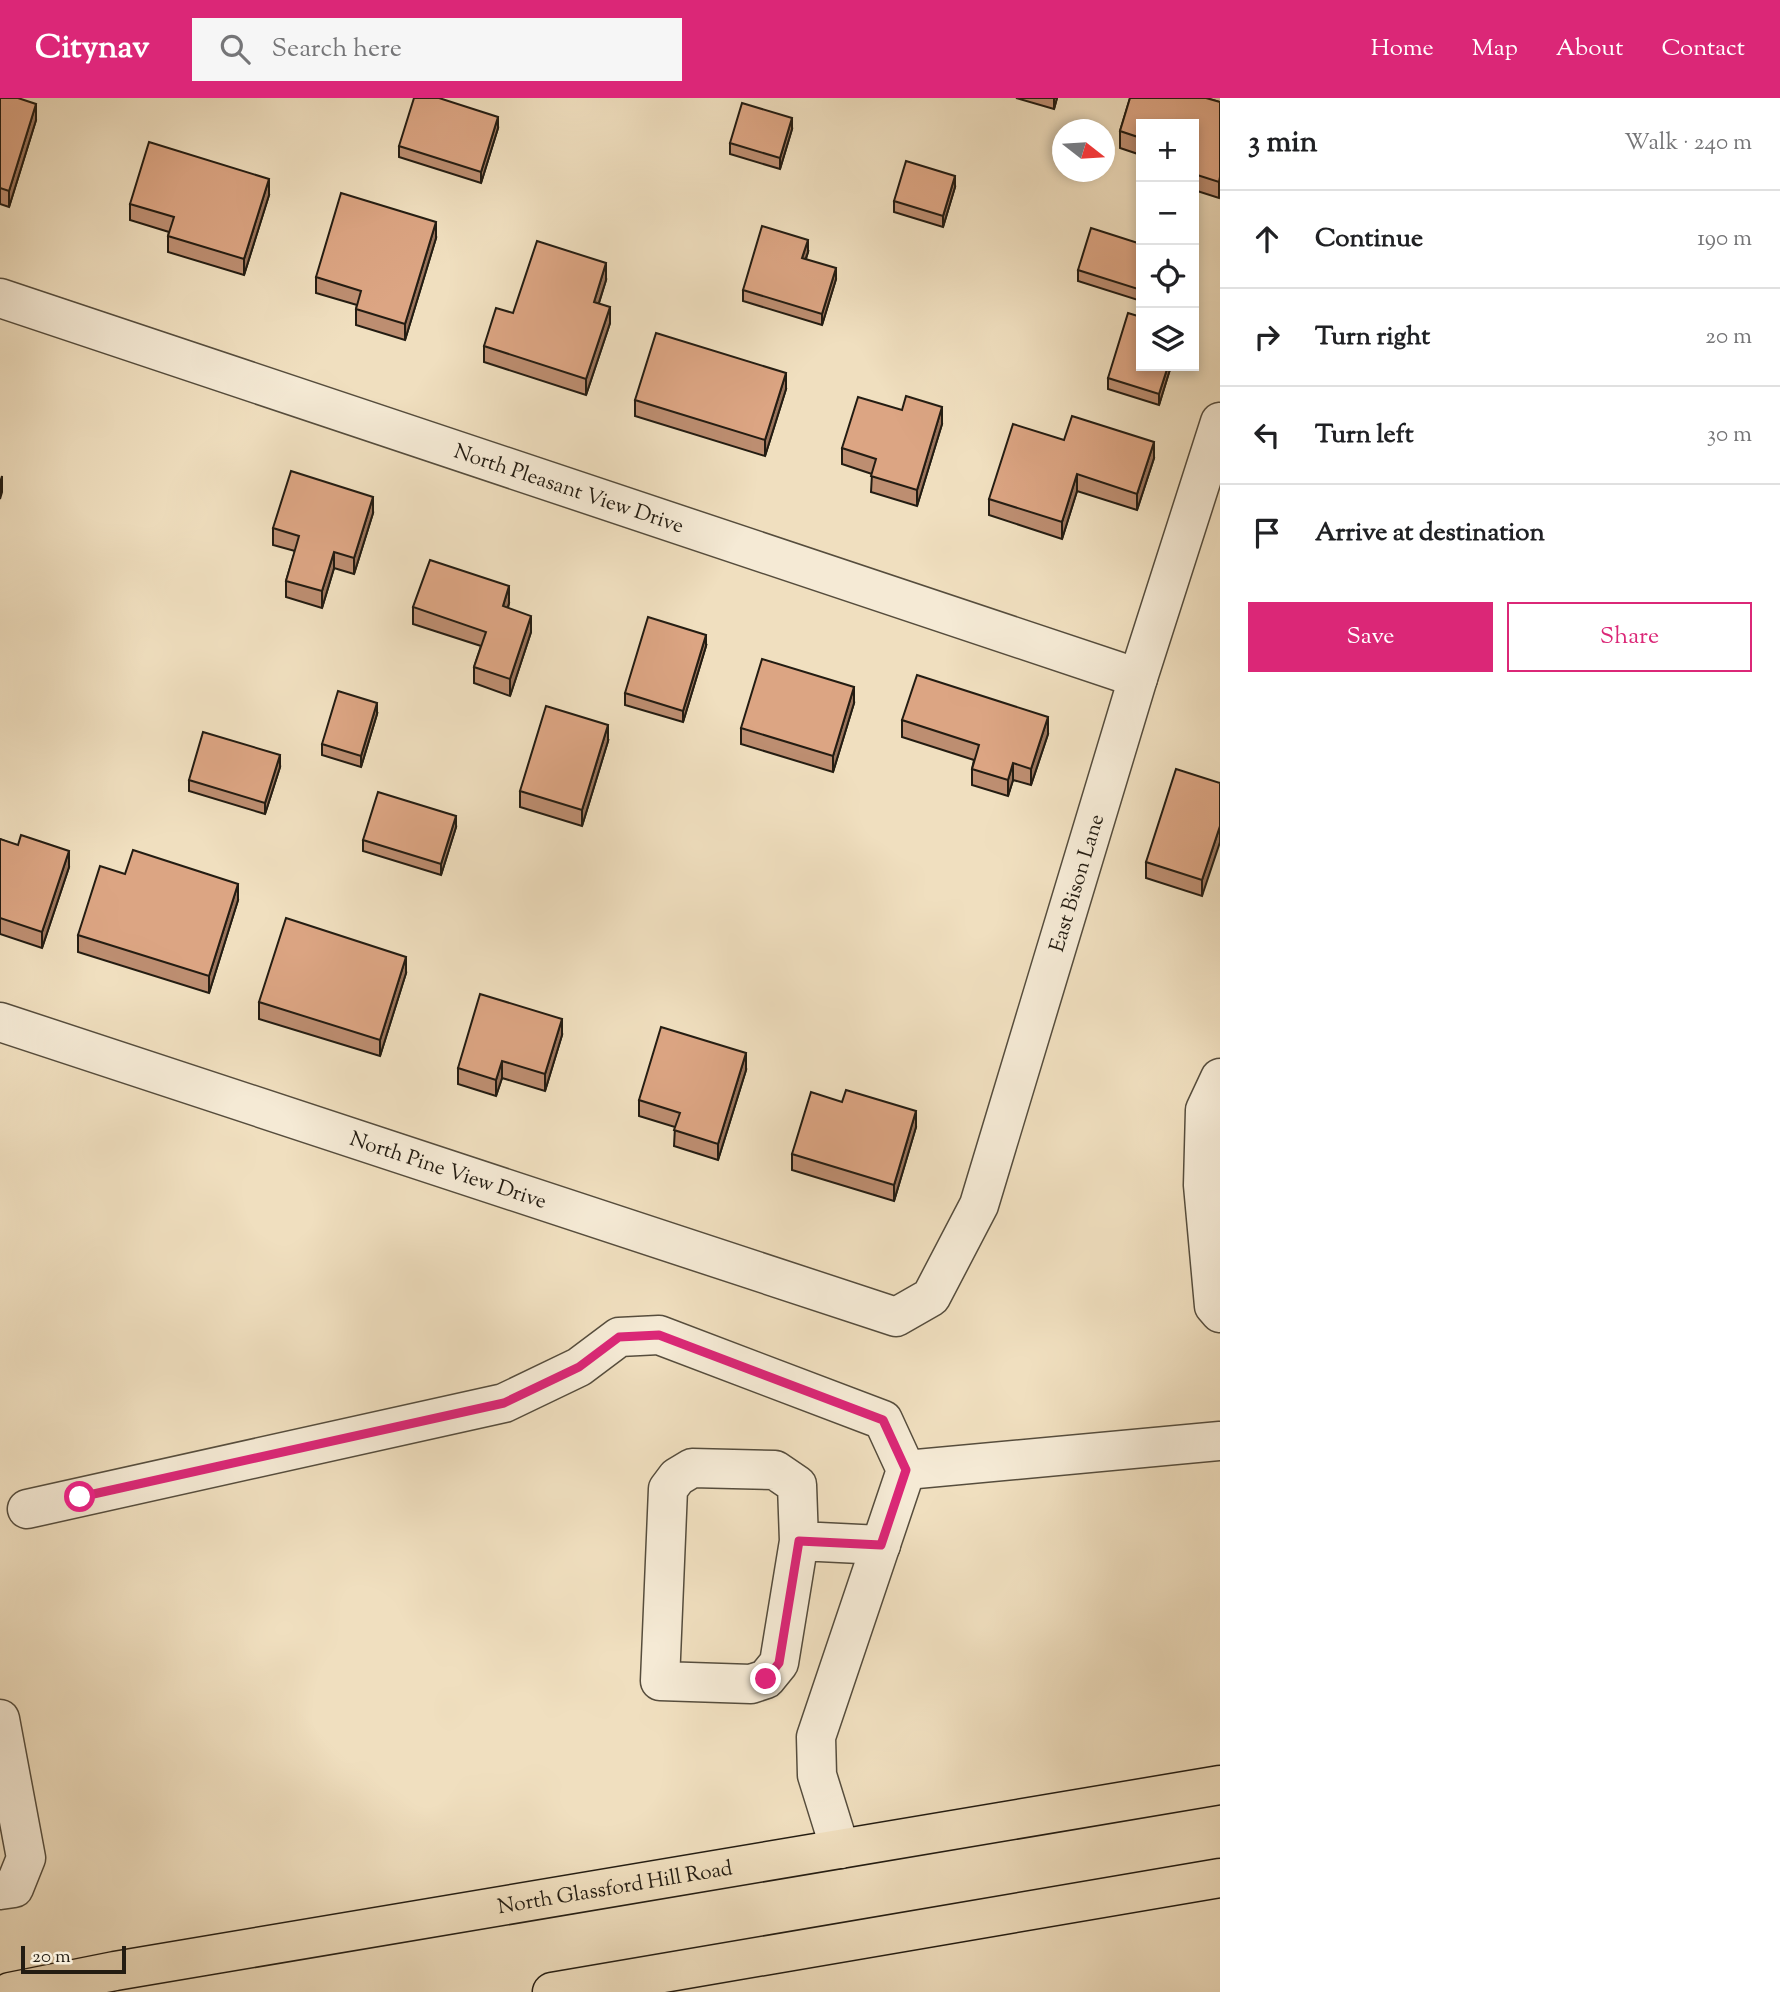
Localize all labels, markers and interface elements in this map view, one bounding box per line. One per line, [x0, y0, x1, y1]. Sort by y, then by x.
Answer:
search box [192, 18, 682, 81]
text: Citynav [35, 25, 150, 73]
icon: search [216, 30, 254, 68]
text: Search here [272, 31, 402, 68]
text: Home [1371, 32, 1434, 66]
text: Map [1472, 32, 1518, 66]
text: About [1556, 32, 1623, 66]
text: Contact [1661, 32, 1745, 66]
north arrow [1052, 119, 1115, 182]
map controls [1136, 119, 1199, 371]
button: + [1136, 119, 1199, 182]
text: 3 min [1248, 122, 1318, 165]
text: Walk · 240 m [1624, 127, 1752, 160]
button: − [1136, 182, 1199, 245]
icon: ahead [1248, 220, 1286, 258]
text: Continue [1315, 221, 1423, 258]
text: 190 m [1697, 223, 1752, 256]
button: locate [1136, 245, 1199, 308]
button: layers [1136, 308, 1199, 371]
icon: right [1248, 318, 1286, 356]
text: Turn right [1315, 319, 1430, 356]
text: 20 m [1705, 321, 1752, 354]
icon: left [1248, 416, 1286, 454]
text: Turn left [1315, 417, 1414, 454]
text: 30 m [1707, 419, 1752, 452]
street label: North Pleasant View Drive [450, 438, 687, 542]
icon: arrive [1248, 514, 1286, 552]
text: Arrive at destination [1315, 515, 1545, 552]
button: Save [1248, 602, 1493, 672]
button: Share [1507, 602, 1752, 672]
street label: East Bison Lane [1043, 811, 1113, 956]
street label: North Pine View Drive [345, 1125, 550, 1218]
route start [64, 1481, 95, 1512]
route end [750, 1663, 781, 1694]
street label: North Glassford Hill Road [496, 1854, 735, 1923]
scale bar [21, 1943, 126, 1975]
text: 20 m [32, 1944, 71, 1971]

